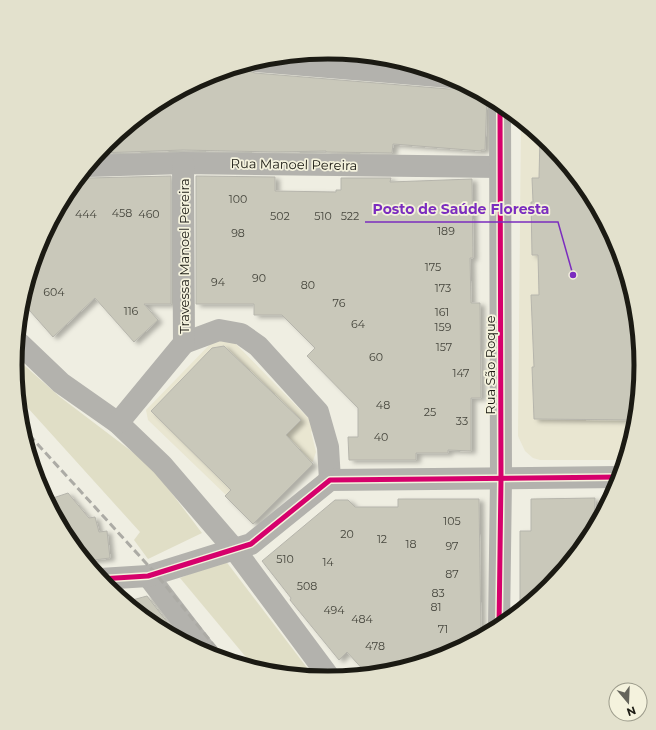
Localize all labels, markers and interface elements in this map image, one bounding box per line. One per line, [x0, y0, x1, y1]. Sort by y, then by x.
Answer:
street label: Rua Manoel Pereira [230, 155, 358, 173]
street label: Travessa Manoel Pereira [176, 178, 192, 334]
house number: 100 [229, 192, 247, 206]
callout: Posto de Saúde Floresta [365, 196, 558, 222]
text: Posto de Saúde Floresta [373, 200, 549, 218]
house number: 458 [112, 206, 132, 220]
house number: 444 [75, 207, 98, 221]
house number: 460 [138, 207, 160, 221]
house number: 502 [270, 209, 290, 223]
house number: 510 [314, 209, 332, 223]
house number: 522 [341, 209, 359, 223]
house number: 189 [437, 224, 455, 238]
house number: 98 [231, 226, 245, 240]
house number: 175 [425, 260, 441, 274]
house number: 90 [252, 271, 266, 285]
house number: 94 [211, 275, 226, 289]
house number: 80 [301, 278, 315, 292]
house number: 173 [435, 281, 451, 295]
house number: 604 [43, 285, 65, 299]
house number: 76 [333, 296, 346, 310]
house number: 116 [124, 304, 139, 318]
house number: 161 [435, 305, 449, 319]
street label: Rua São Roque [482, 315, 498, 415]
house number: 64 [351, 317, 366, 331]
house number: 159 [435, 320, 452, 334]
house number: 157 [436, 340, 452, 354]
house number: 60 [369, 350, 383, 364]
house number: 147 [452, 366, 470, 380]
house number: 48 [376, 398, 390, 412]
house number: 25 [424, 405, 436, 419]
house number: 33 [456, 414, 468, 428]
house number: 40 [374, 430, 388, 444]
house number: 105 [443, 514, 461, 528]
house number: 20 [340, 527, 354, 541]
house number: 12 [377, 532, 387, 546]
house number: 18 [406, 537, 417, 551]
house number: 97 [445, 539, 459, 553]
house number: 510 [276, 552, 294, 566]
house number: 14 [322, 555, 334, 569]
house number: 87 [445, 567, 459, 581]
house number: 508 [297, 579, 317, 593]
house number: 83 [431, 586, 445, 600]
house number: 81 [431, 600, 442, 614]
house number: 494 [323, 603, 345, 617]
house number: 484 [351, 612, 374, 626]
house number: 71 [438, 622, 448, 636]
house number: 478 [365, 639, 385, 653]
north arrow [608, 682, 648, 722]
text: N [625, 703, 638, 720]

